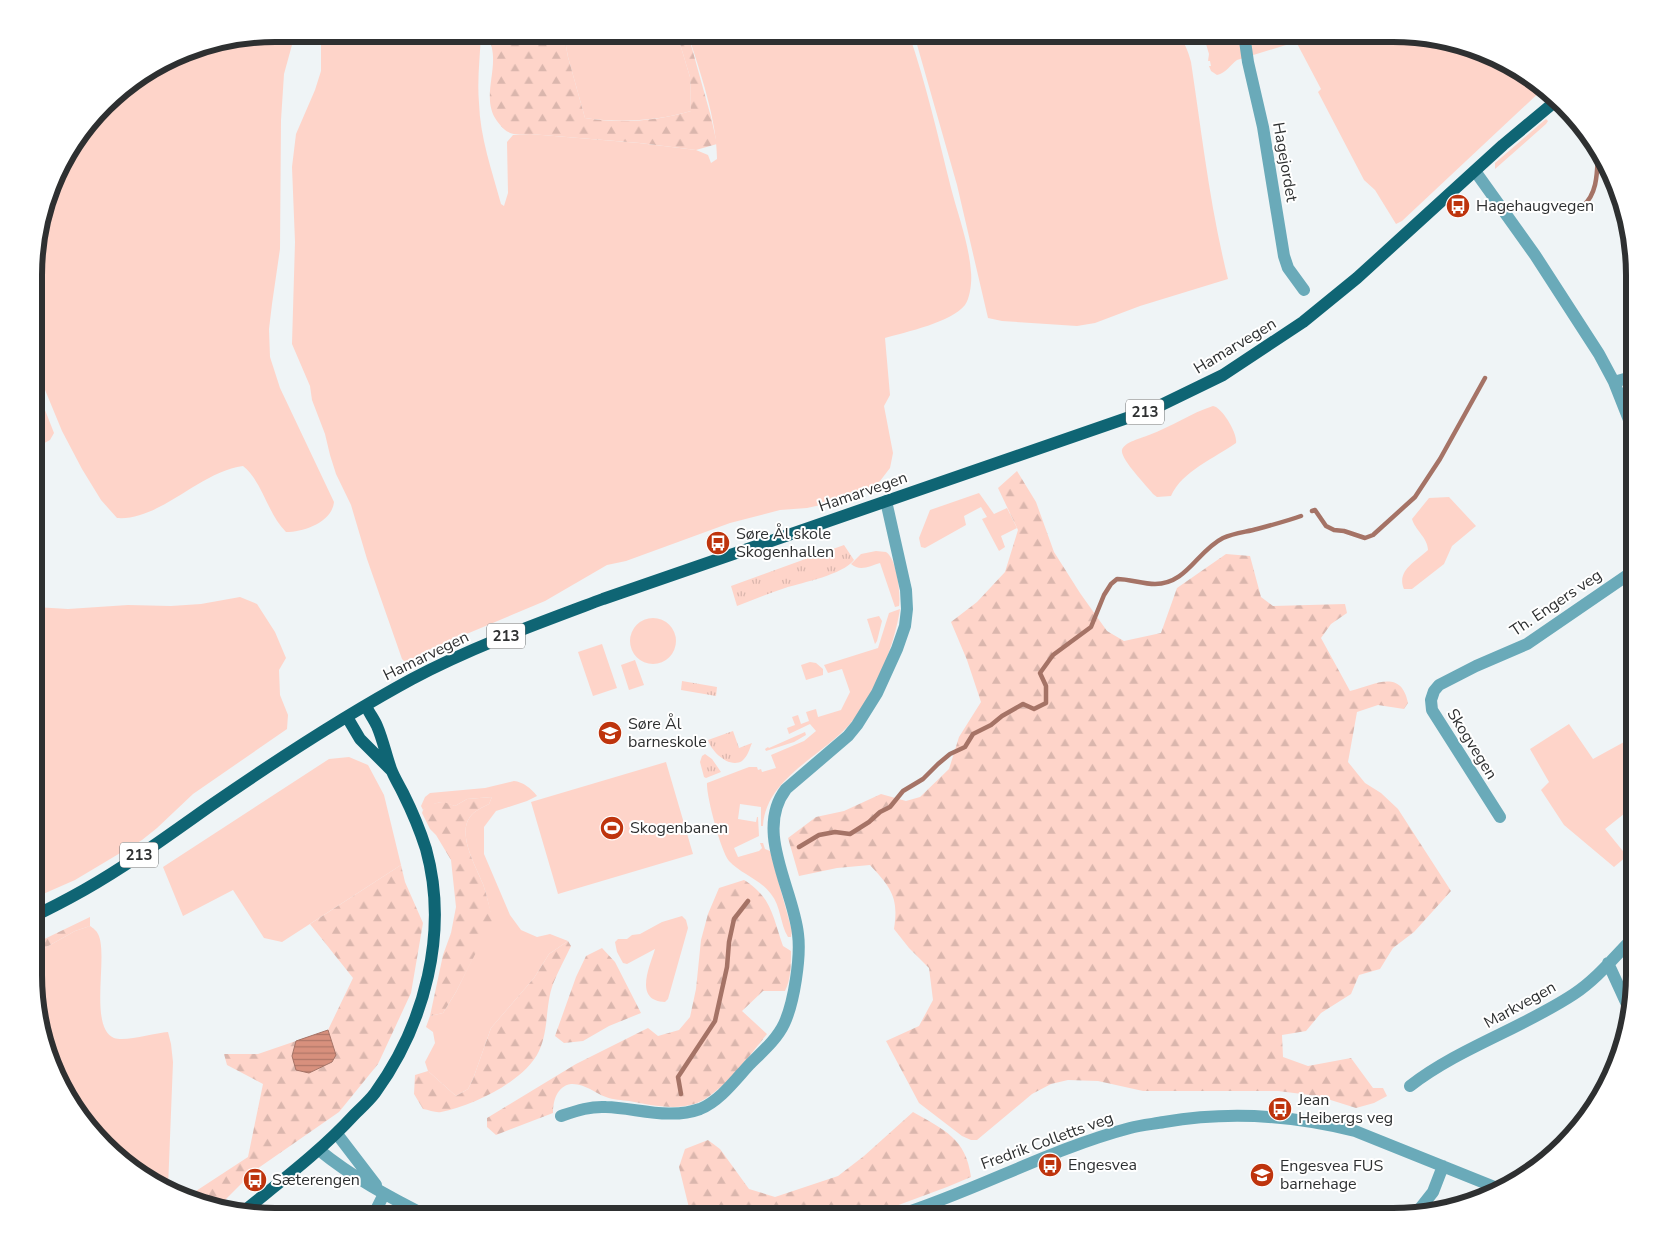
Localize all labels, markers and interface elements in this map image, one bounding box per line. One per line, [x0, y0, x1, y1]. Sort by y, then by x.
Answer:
street label: Hagejordet [1267, 121, 1303, 204]
bus stop icon: Hagehaugvegen [1445, 193, 1471, 219]
place label: Hagehaugvegen [1476, 195, 1594, 217]
street label: Hamarvegen [1190, 313, 1280, 379]
road number: 213 [1126, 400, 1164, 424]
street label: Hamarvegen [816, 467, 910, 517]
place label: Søre Ål skole Skogenhallen [736, 523, 834, 563]
bus stop icon: Søre Ål skole Skogenhallen [705, 530, 731, 556]
street label: Th. Engers veg [1506, 564, 1606, 642]
road number: 213 [487, 624, 525, 648]
street label: Hamarvegen [380, 626, 472, 686]
street label: Skogvegen [1442, 704, 1502, 784]
place label: Søre Ål barneskole [628, 713, 707, 753]
school or university icon: Søre Ål barneskole [597, 720, 623, 746]
sports icon: Skogenbanen [599, 815, 625, 841]
place label: Skogenbanen [630, 817, 728, 839]
road number: 213 [120, 842, 158, 868]
street label: Markvegen [1480, 976, 1560, 1034]
place label: Jean Heibergs veg [1297, 1089, 1393, 1129]
bus stop icon: Jean Heibergs veg [1267, 1096, 1293, 1122]
street label: Fredrik Colletts veg [978, 1107, 1116, 1175]
bus stop icon: Engesvea [1037, 1152, 1063, 1178]
place label: Engesvea [1068, 1154, 1137, 1176]
place label: Engesvea FUS barnehage [1280, 1155, 1383, 1195]
school or university icon: Engesvea FUS barnehage [1249, 1162, 1275, 1188]
bus stop icon: Sæterengen [242, 1167, 268, 1193]
place label: Sæterengen [272, 1169, 360, 1191]

